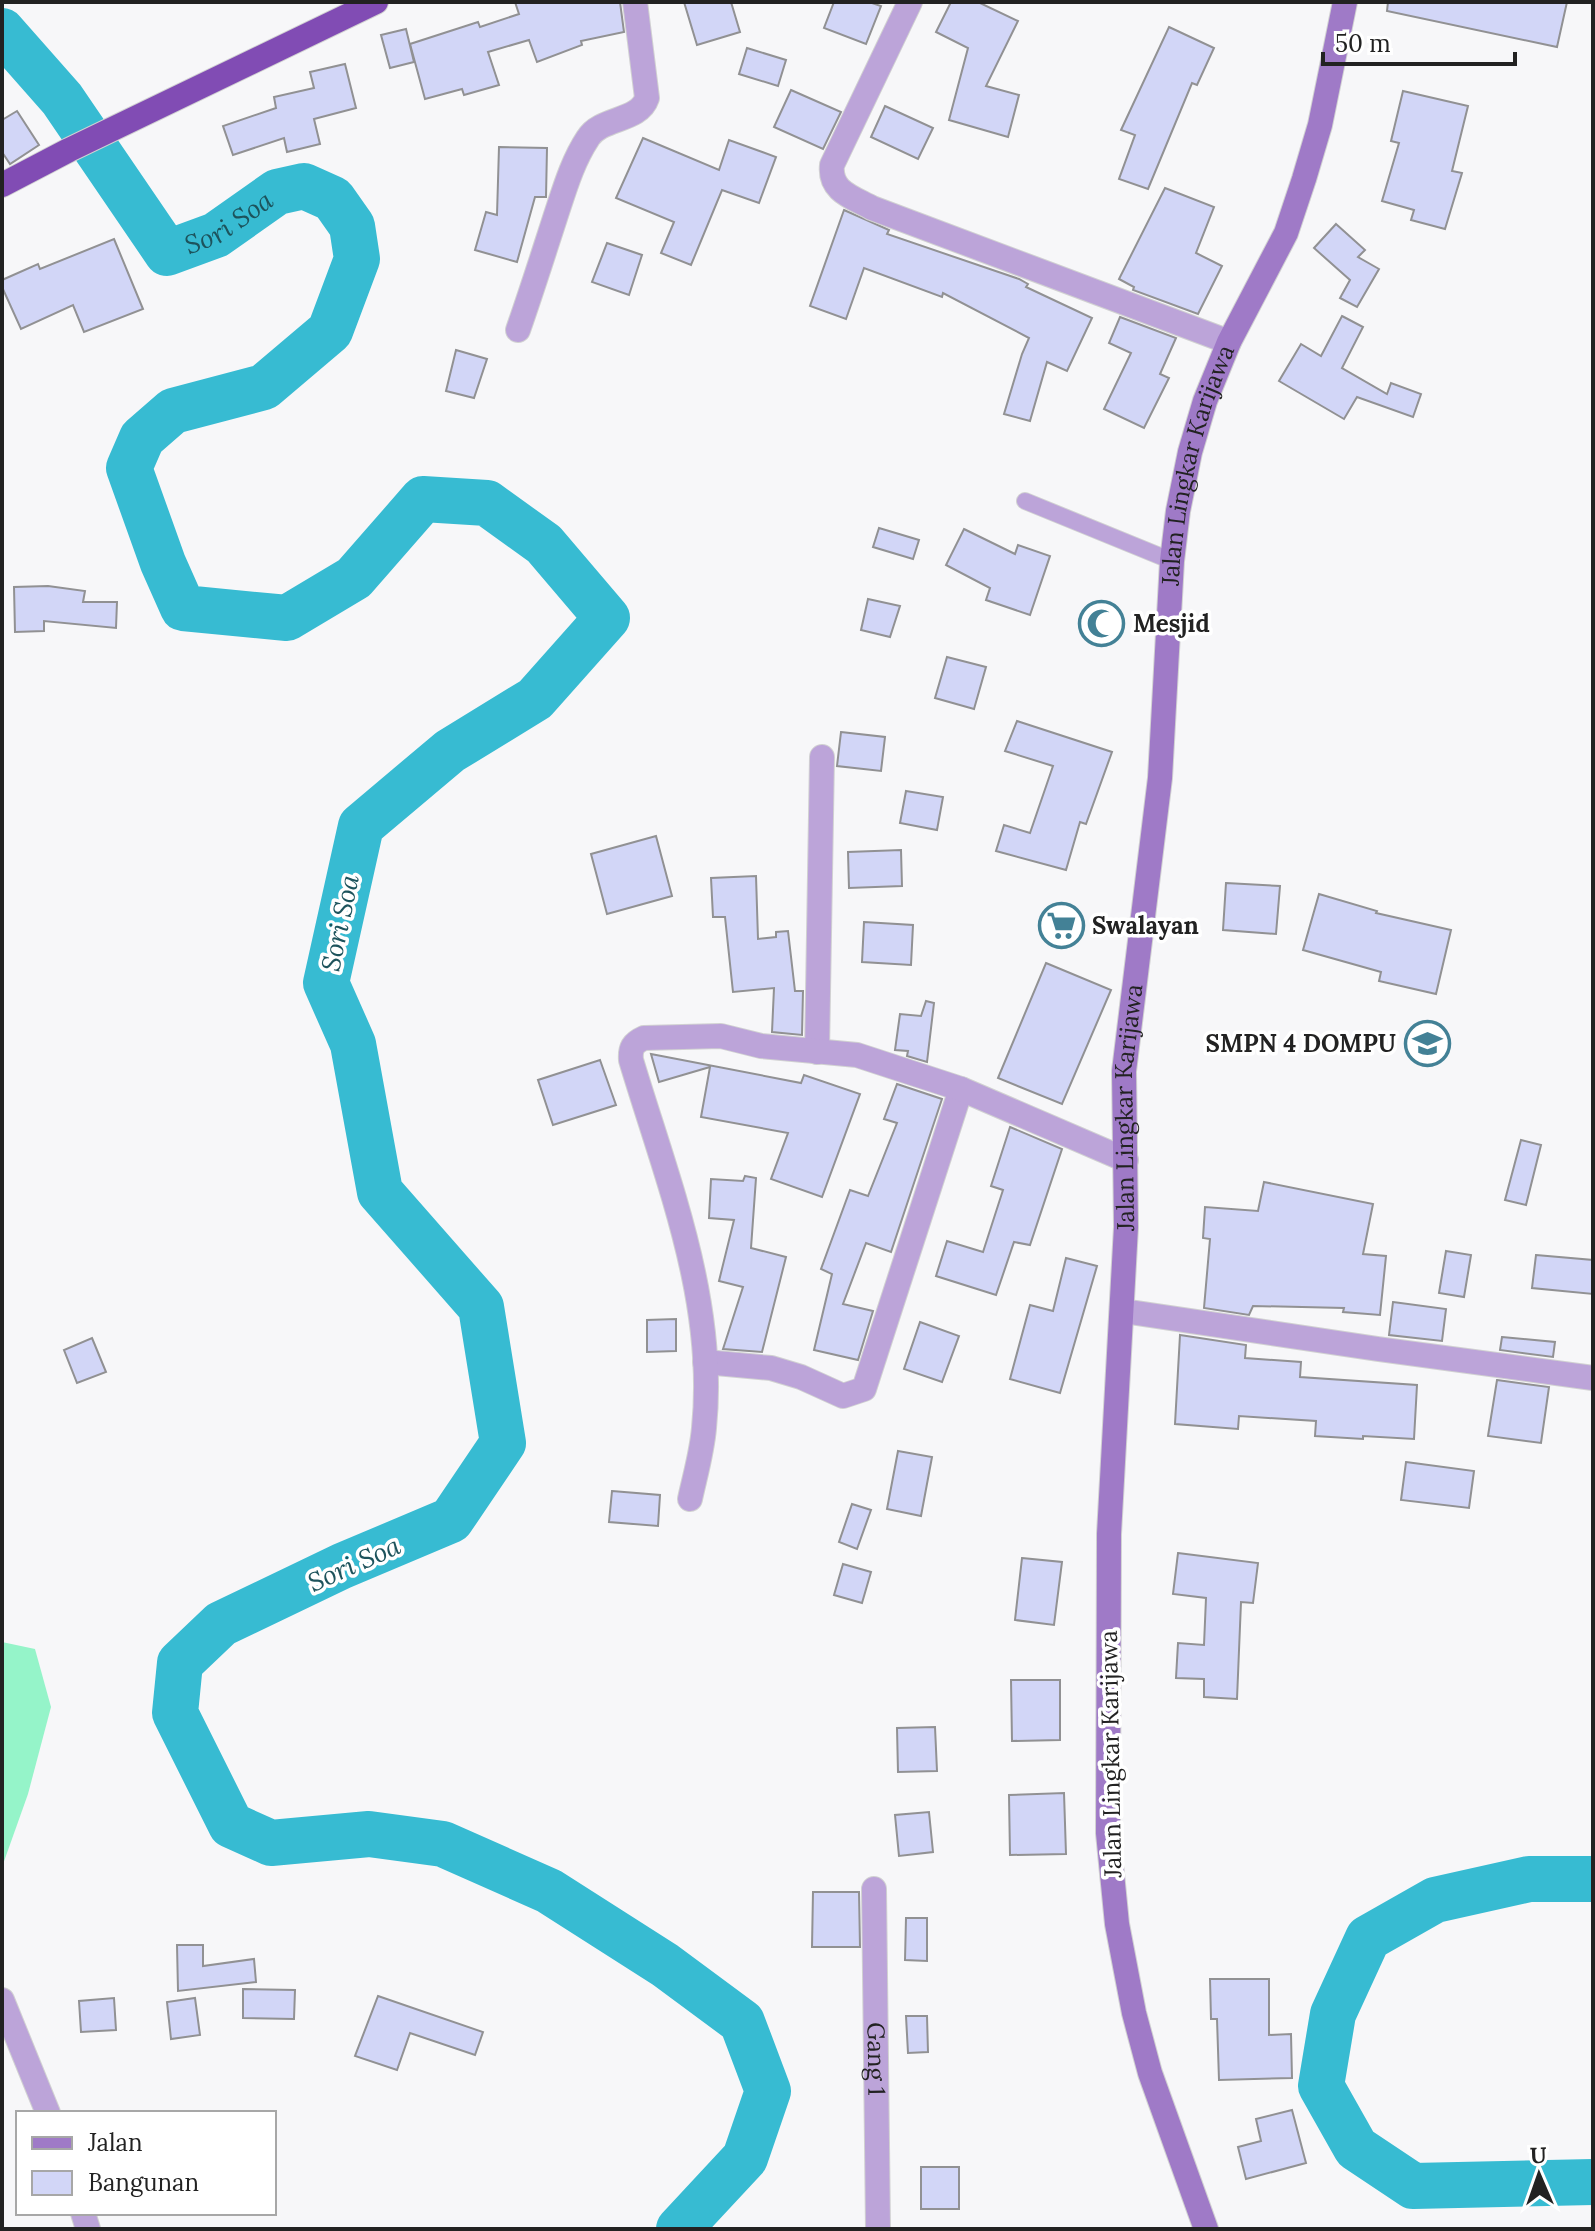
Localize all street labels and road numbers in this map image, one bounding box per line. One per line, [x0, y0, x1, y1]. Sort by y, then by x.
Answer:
street label: Jalan Lingkar Karijawa [1155, 340, 1241, 587]
street label: Jalan Lingkar Karijawa [1108, 982, 1150, 1232]
street label: Jalan Lingkar Karijawa [1093, 1630, 1128, 1879]
street label: Gang 1 [861, 2022, 892, 2096]

